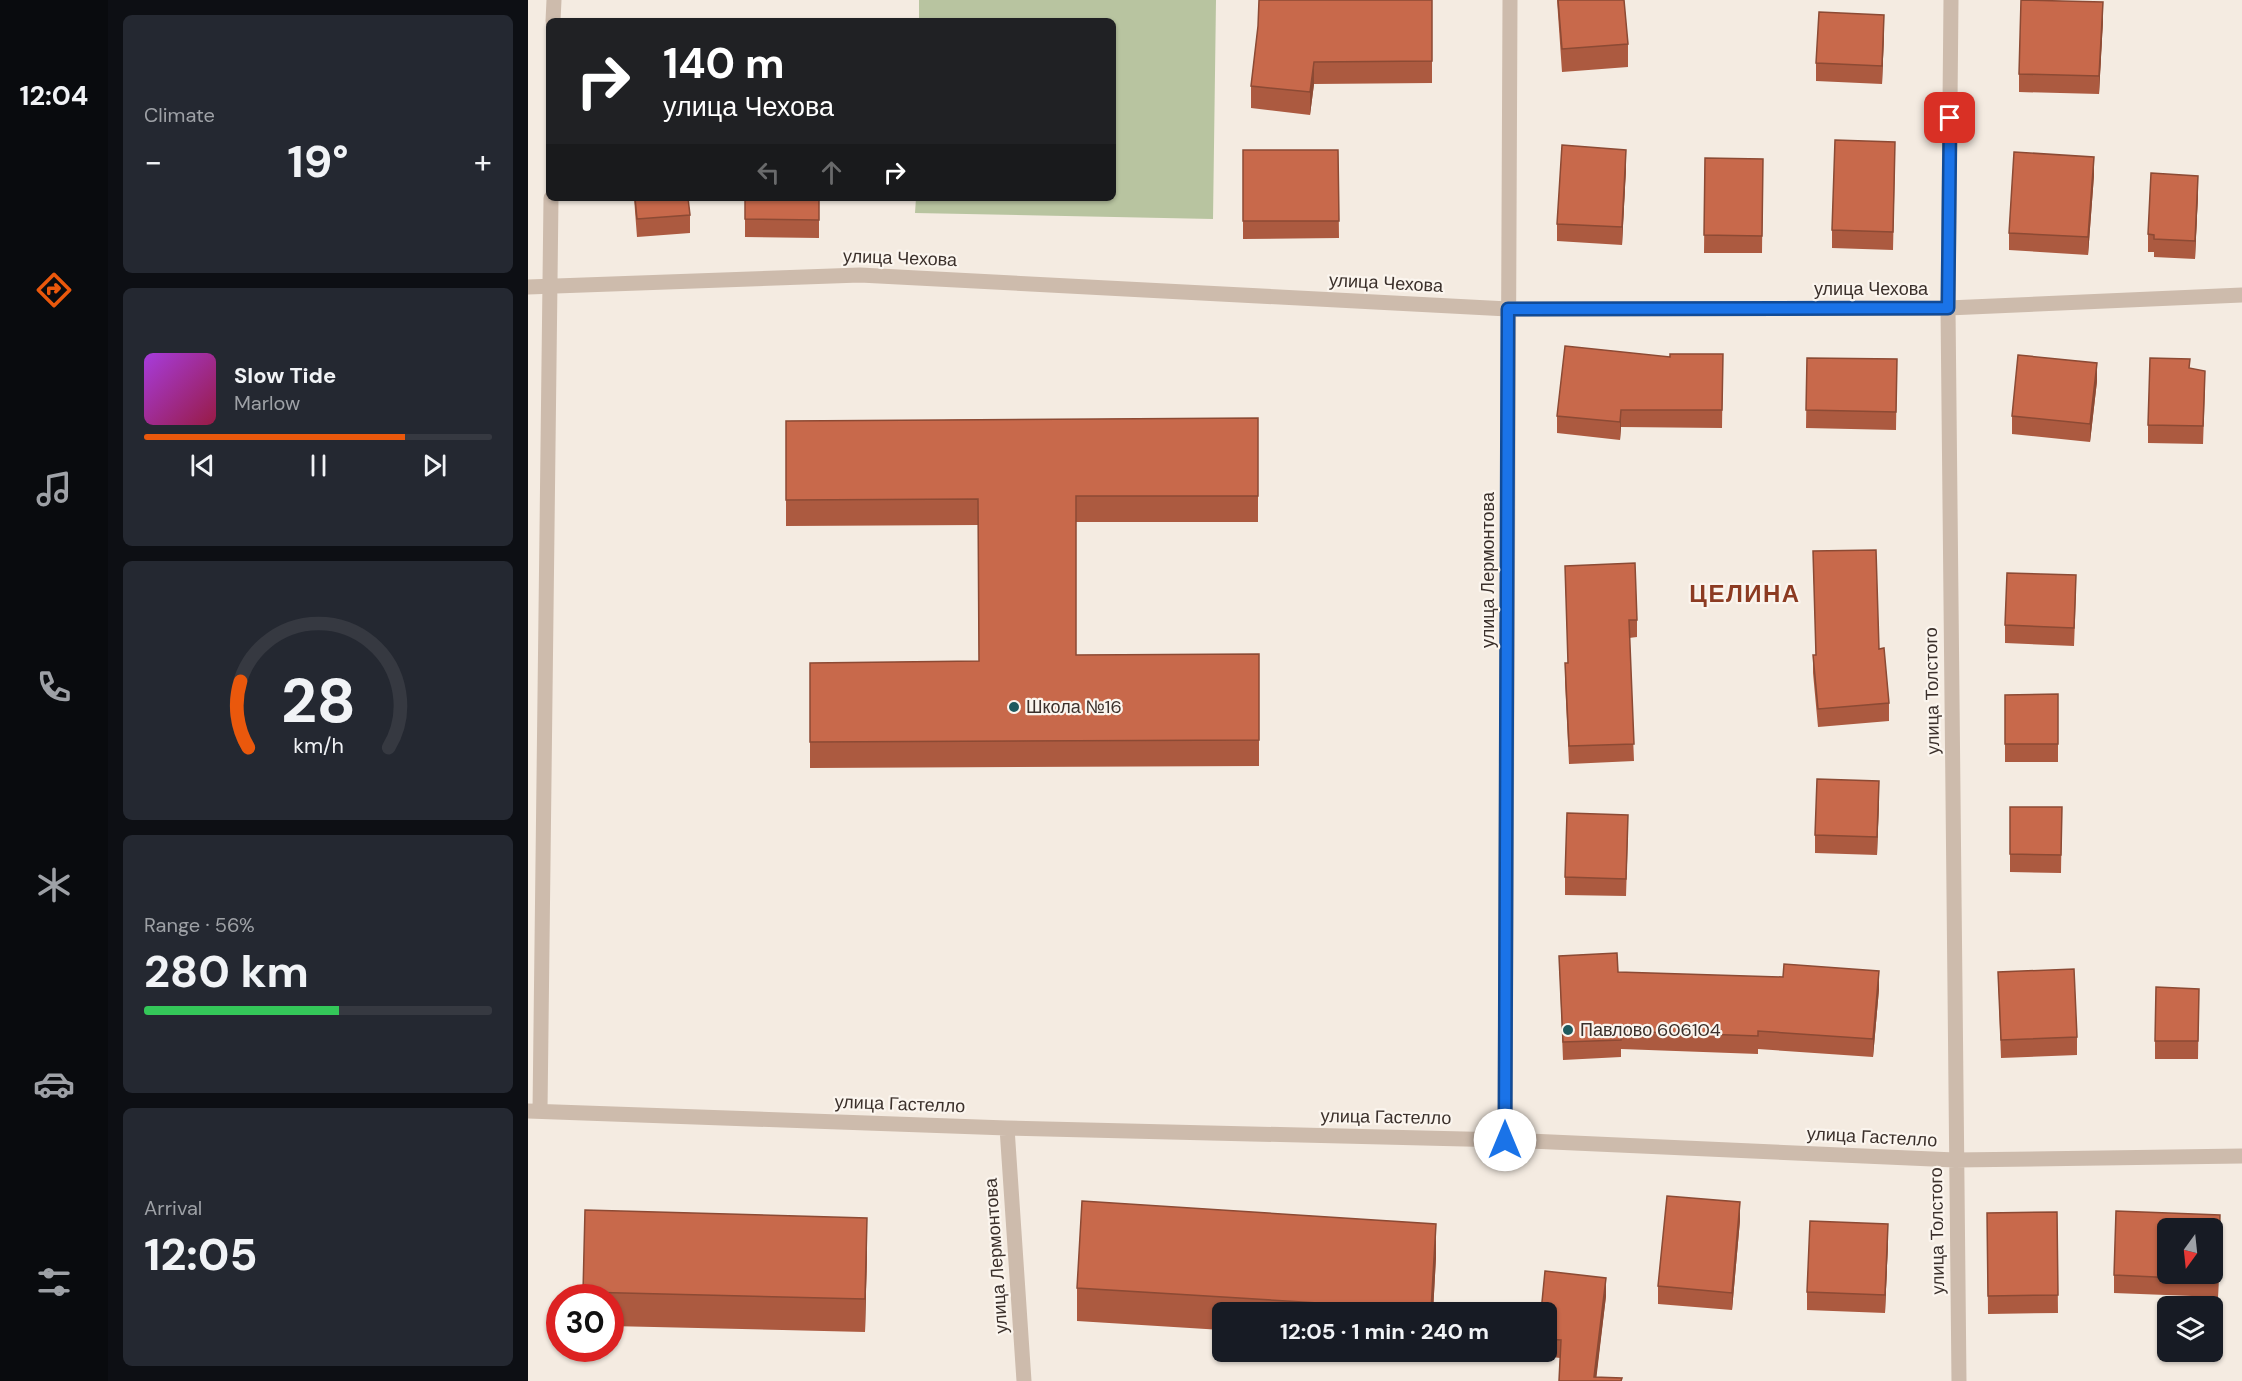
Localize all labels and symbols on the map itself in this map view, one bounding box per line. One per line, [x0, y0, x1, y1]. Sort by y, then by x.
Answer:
pin [1924, 92, 1975, 143]
street label: улица Чехова [843, 244, 958, 272]
street label: улица Чехова [1328, 268, 1445, 298]
street label: улица Чехова [1814, 277, 1929, 301]
street label: улица Лермонтова [1476, 491, 1500, 648]
district label: ЦЕЛИНА [1689, 578, 1801, 609]
street label: улица Толстого [1919, 627, 1945, 755]
place label: Школа №16 [1026, 695, 1122, 719]
marker: Школа №16 [1007, 700, 1021, 714]
place label: Павлово 606104 [1580, 1018, 1721, 1042]
marker: Павлово 606104 [1561, 1023, 1575, 1037]
street label: улица Гастелло [834, 1090, 966, 1118]
street label: улица Гастелло [1320, 1104, 1452, 1130]
position arrow [1473, 1108, 1537, 1172]
street label: улица Гастелло [1806, 1122, 1938, 1152]
street label: улица Толстого [1924, 1167, 1950, 1295]
street label: улица Лермонтова [979, 1176, 1013, 1335]
north arrow [2157, 1218, 2223, 1284]
speed limit sign: 30 [546, 1284, 624, 1362]

